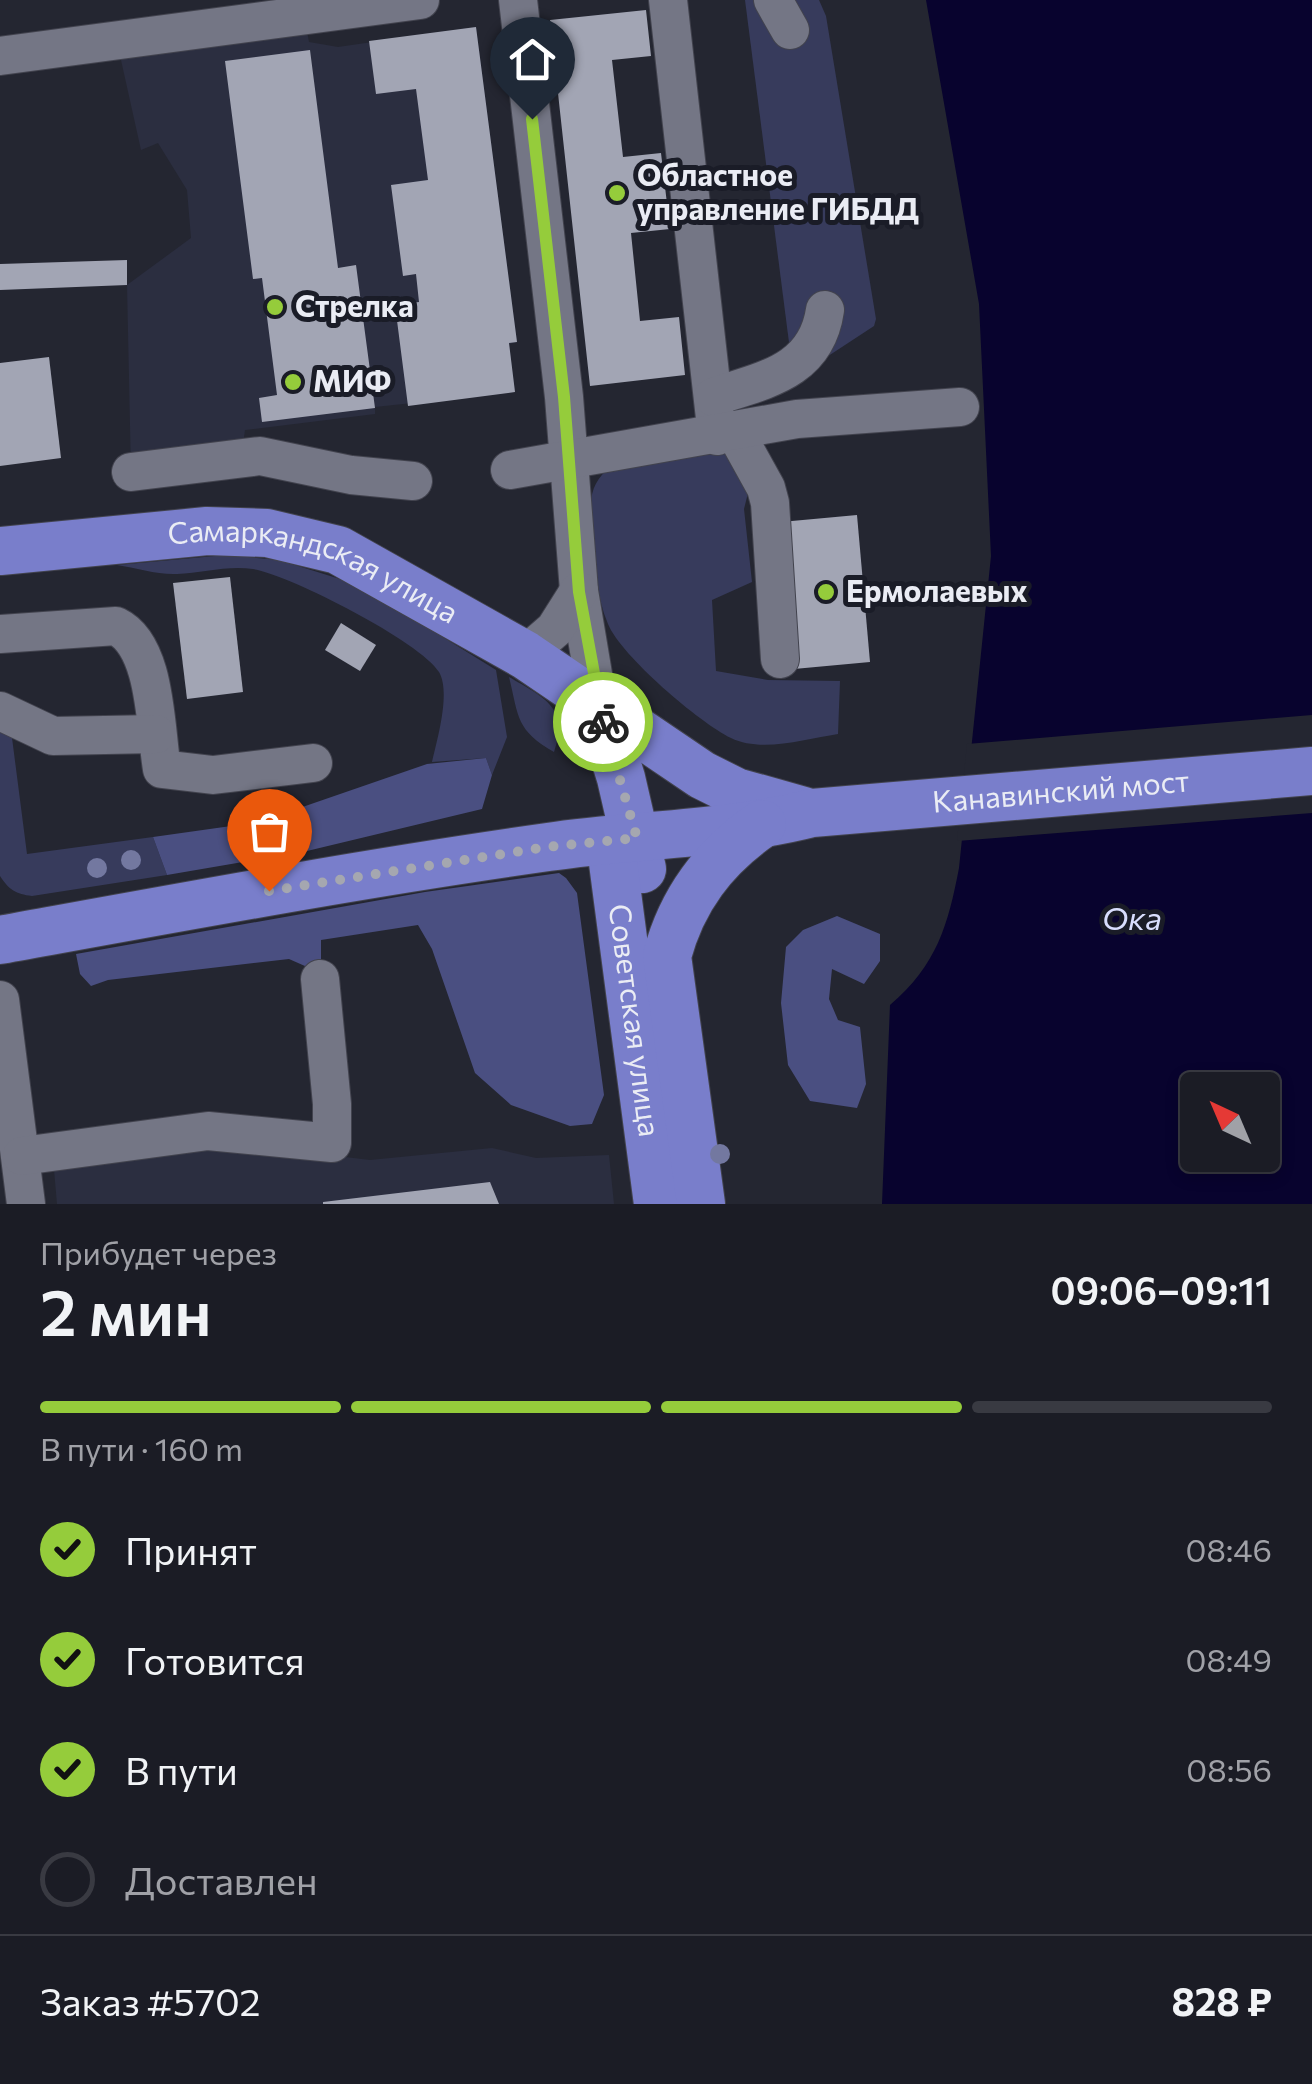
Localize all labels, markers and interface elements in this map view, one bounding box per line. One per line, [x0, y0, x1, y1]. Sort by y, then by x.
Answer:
pin [490, 17, 575, 120]
icon: home [505, 32, 560, 87]
place label: Областное управление ГИБДД [637, 155, 919, 226]
marker: Областное управление ГИБДД [606, 182, 628, 204]
place label: Стрелка [295, 286, 414, 323]
marker: Стрелка [264, 296, 286, 318]
place label: МИФ [313, 361, 391, 398]
marker: МИФ [282, 371, 304, 393]
street label: Самаркандская улица [166, 510, 466, 630]
place label: Ермолаевых [846, 571, 1028, 608]
marker: Ермолаевых [815, 581, 837, 603]
courier [553, 672, 653, 772]
icon: bike [576, 695, 631, 750]
street label: Канавинский мост [931, 760, 1191, 819]
pin [227, 789, 312, 892]
icon: bag [242, 804, 297, 859]
water label: Ока [1102, 897, 1162, 937]
street label: Советская улица [603, 902, 670, 1139]
north arrow [1180, 1072, 1280, 1172]
map controls [1180, 1072, 1280, 1172]
text: Прибудет через [40, 1232, 277, 1272]
text: 09:06–09:11 [1051, 1266, 1272, 1313]
text: 2 мин [40, 1270, 212, 1349]
text: В пути · 160 m [40, 1428, 243, 1468]
icon: check [40, 1522, 95, 1577]
text: Принят [125, 1526, 257, 1573]
text: 08:46 [1186, 1529, 1272, 1569]
icon: check [40, 1632, 95, 1687]
text: Готовится [125, 1636, 305, 1683]
text: 08:49 [1186, 1639, 1272, 1679]
icon: check [40, 1742, 95, 1797]
text: В пути [125, 1746, 238, 1793]
text: 08:56 [1186, 1749, 1272, 1789]
text: Доставлен [125, 1856, 318, 1903]
text: Заказ #5702 [40, 1977, 261, 2024]
text: 828 ₽ [1172, 1977, 1272, 2024]

